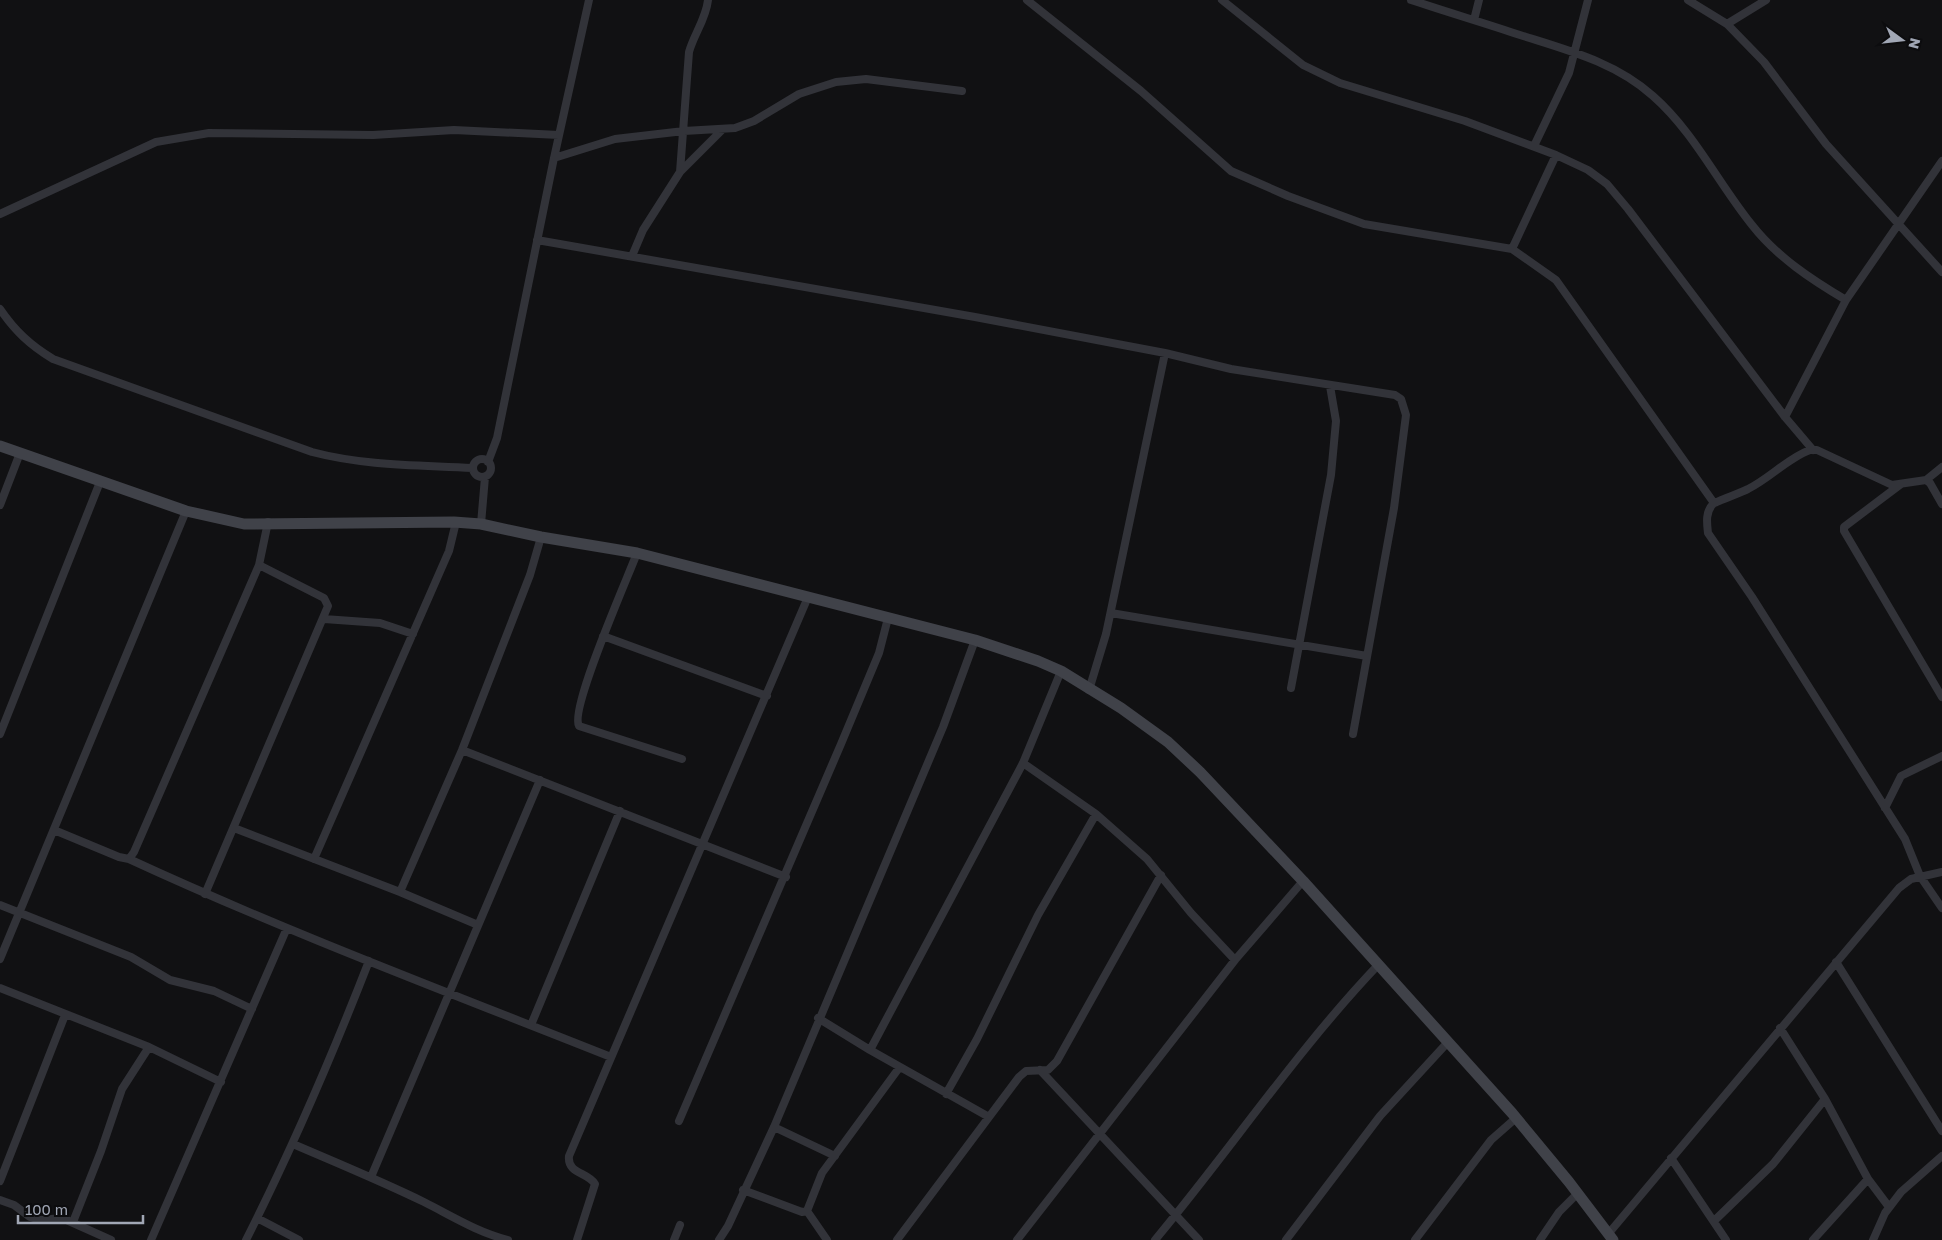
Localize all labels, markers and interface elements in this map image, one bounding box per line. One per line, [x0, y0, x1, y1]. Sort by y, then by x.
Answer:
north arrow [1877, 15, 1927, 65]
text: N [1905, 36, 1925, 51]
scale bar [18, 1192, 142, 1224]
text: 100 m [25, 1200, 68, 1218]

